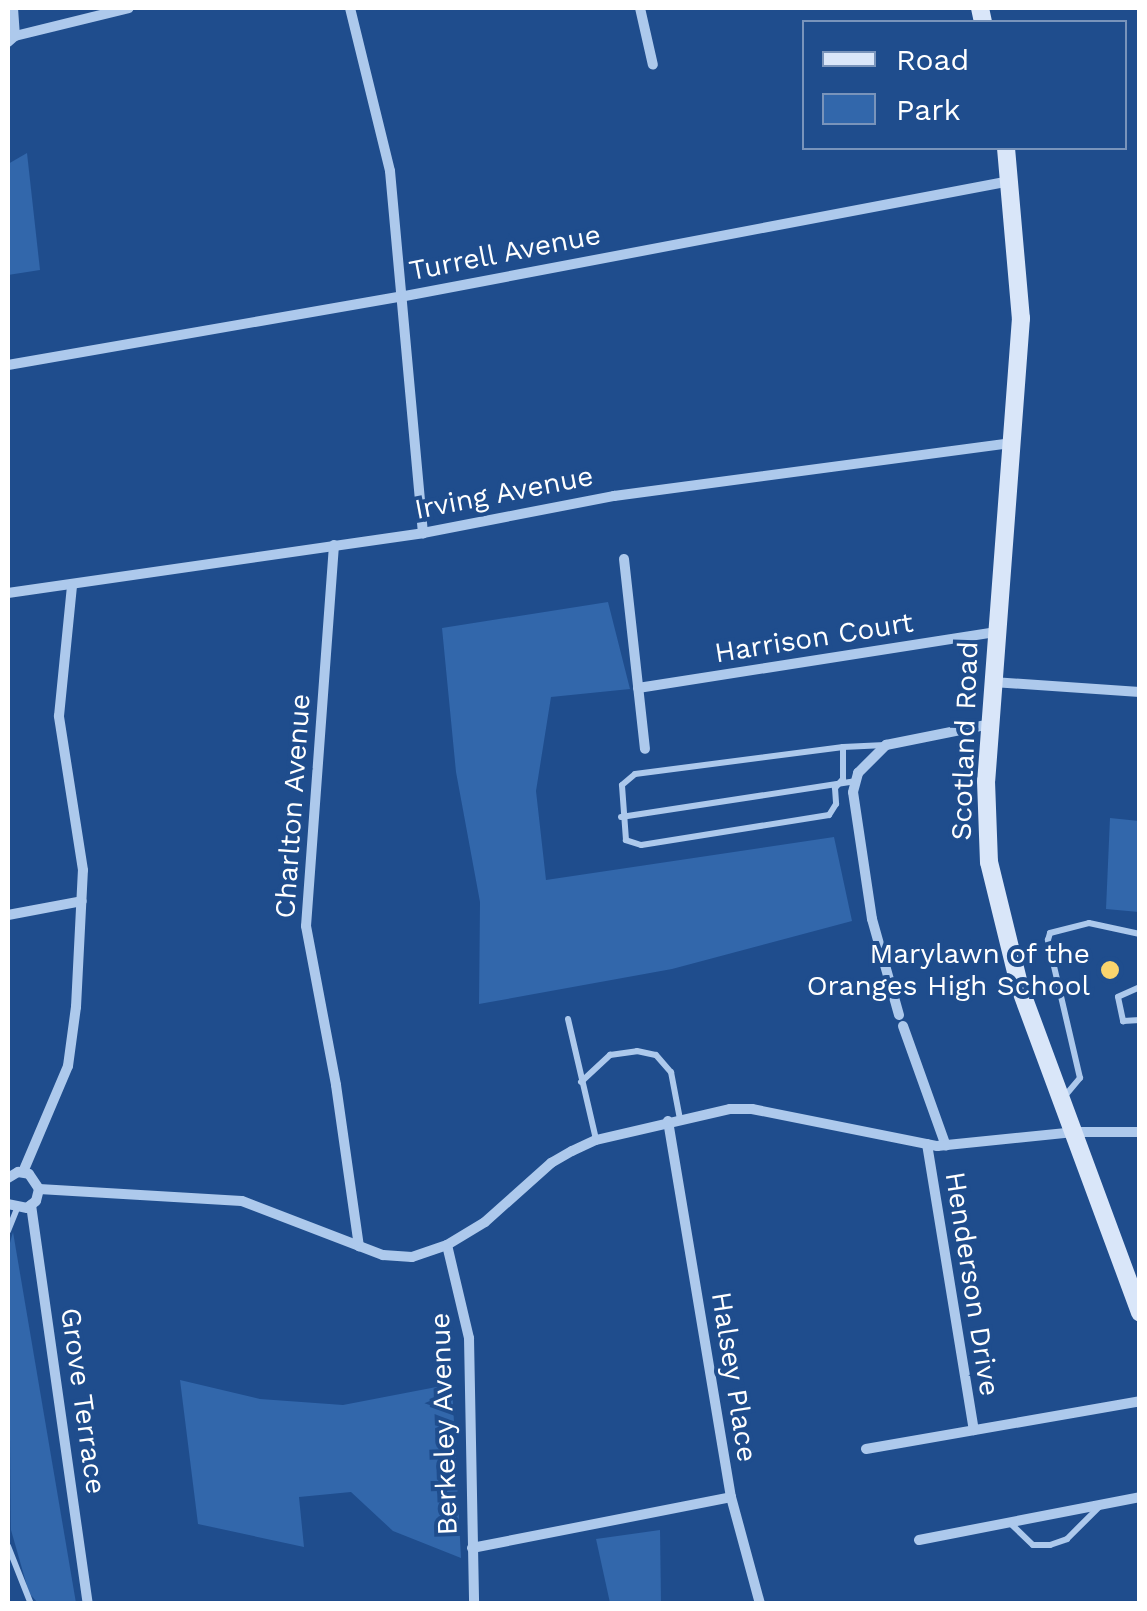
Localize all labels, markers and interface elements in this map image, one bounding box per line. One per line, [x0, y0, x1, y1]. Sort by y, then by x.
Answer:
legend [802, 20, 1127, 150]
text: Road [896, 42, 969, 77]
text: Park [896, 92, 961, 127]
street label: Turrell Avenue [405, 218, 605, 288]
street label: Irving Avenue [411, 459, 597, 527]
street label: Harrison Court [712, 606, 916, 670]
street label: Scotland Road [945, 641, 985, 841]
street label: Charlton Avenue [268, 692, 318, 920]
place label: Marylawn of the Oranges High School [807, 937, 1090, 1003]
marker: Marylawn of the Oranges High School [1099, 959, 1121, 981]
street label: Henderson Drive [938, 1170, 1006, 1398]
street label: Halsey Place [704, 1289, 764, 1465]
street label: Grove Terrace [53, 1305, 113, 1497]
street label: Berkeley Avenue [423, 1311, 465, 1537]

